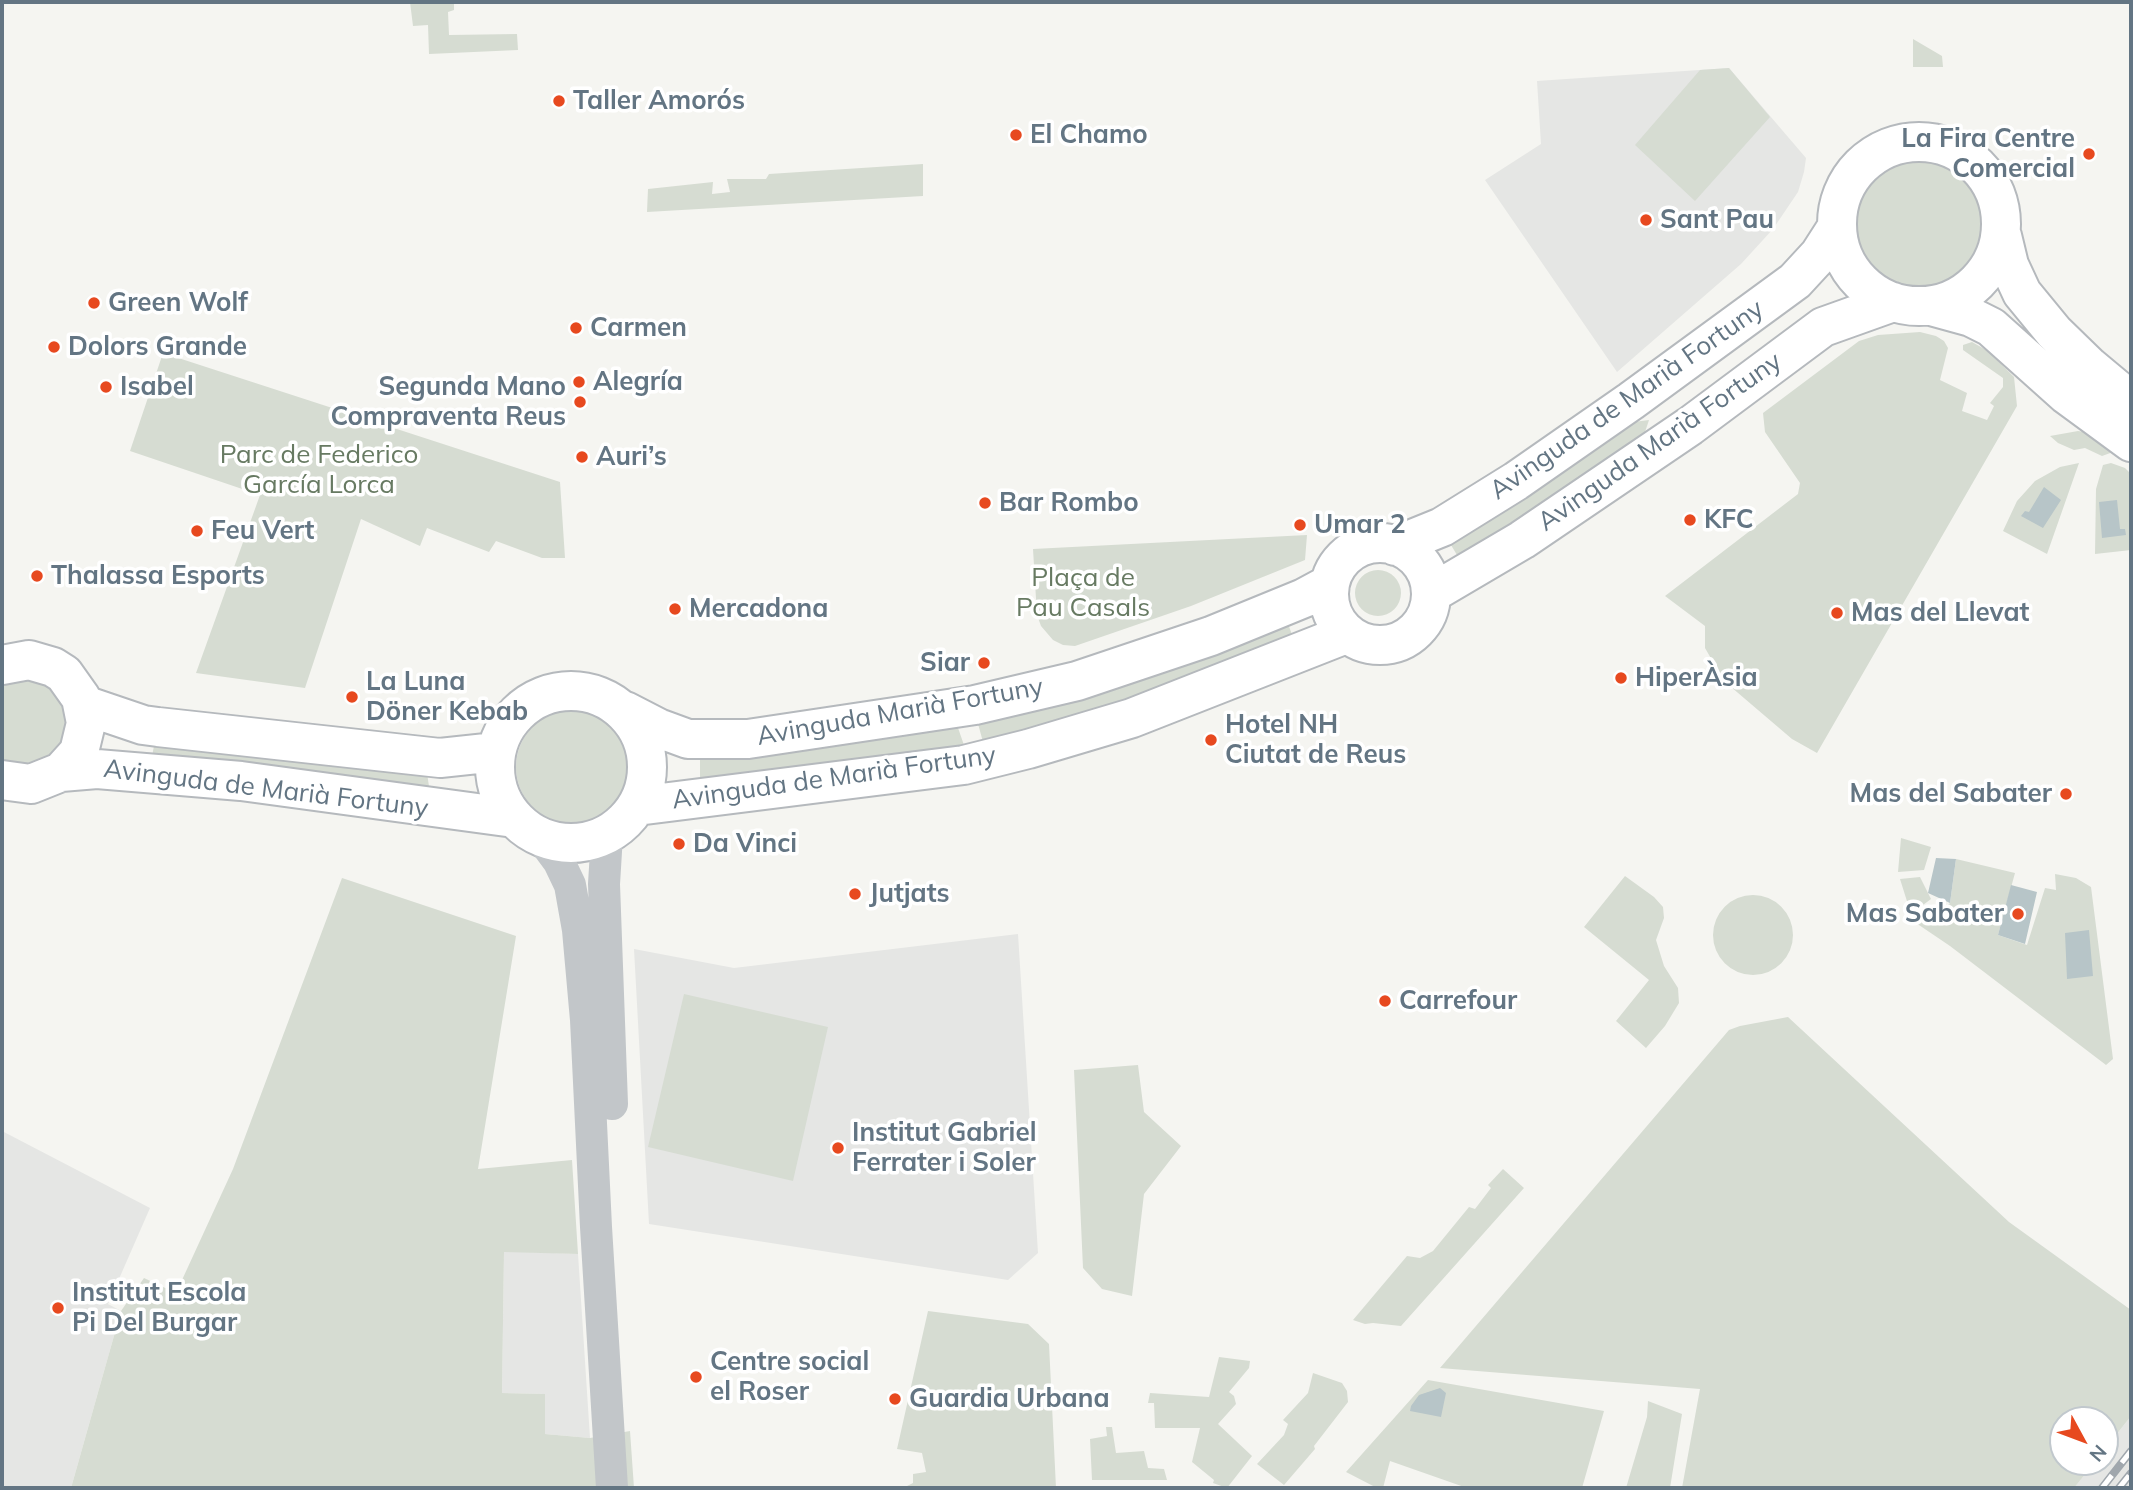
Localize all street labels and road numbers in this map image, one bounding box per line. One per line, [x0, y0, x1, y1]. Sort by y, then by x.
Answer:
street label: Avinguda de Marià Fortuny [1484, 293, 1770, 507]
street label: Avinguda Marià Fortuny [1532, 346, 1788, 538]
street label: Avinguda Marià Fortuny [754, 671, 1046, 753]
street label: Avinguda de Marià Fortuny [670, 740, 998, 816]
street label: Avinguda de Marià Fortuny [102, 754, 430, 824]

